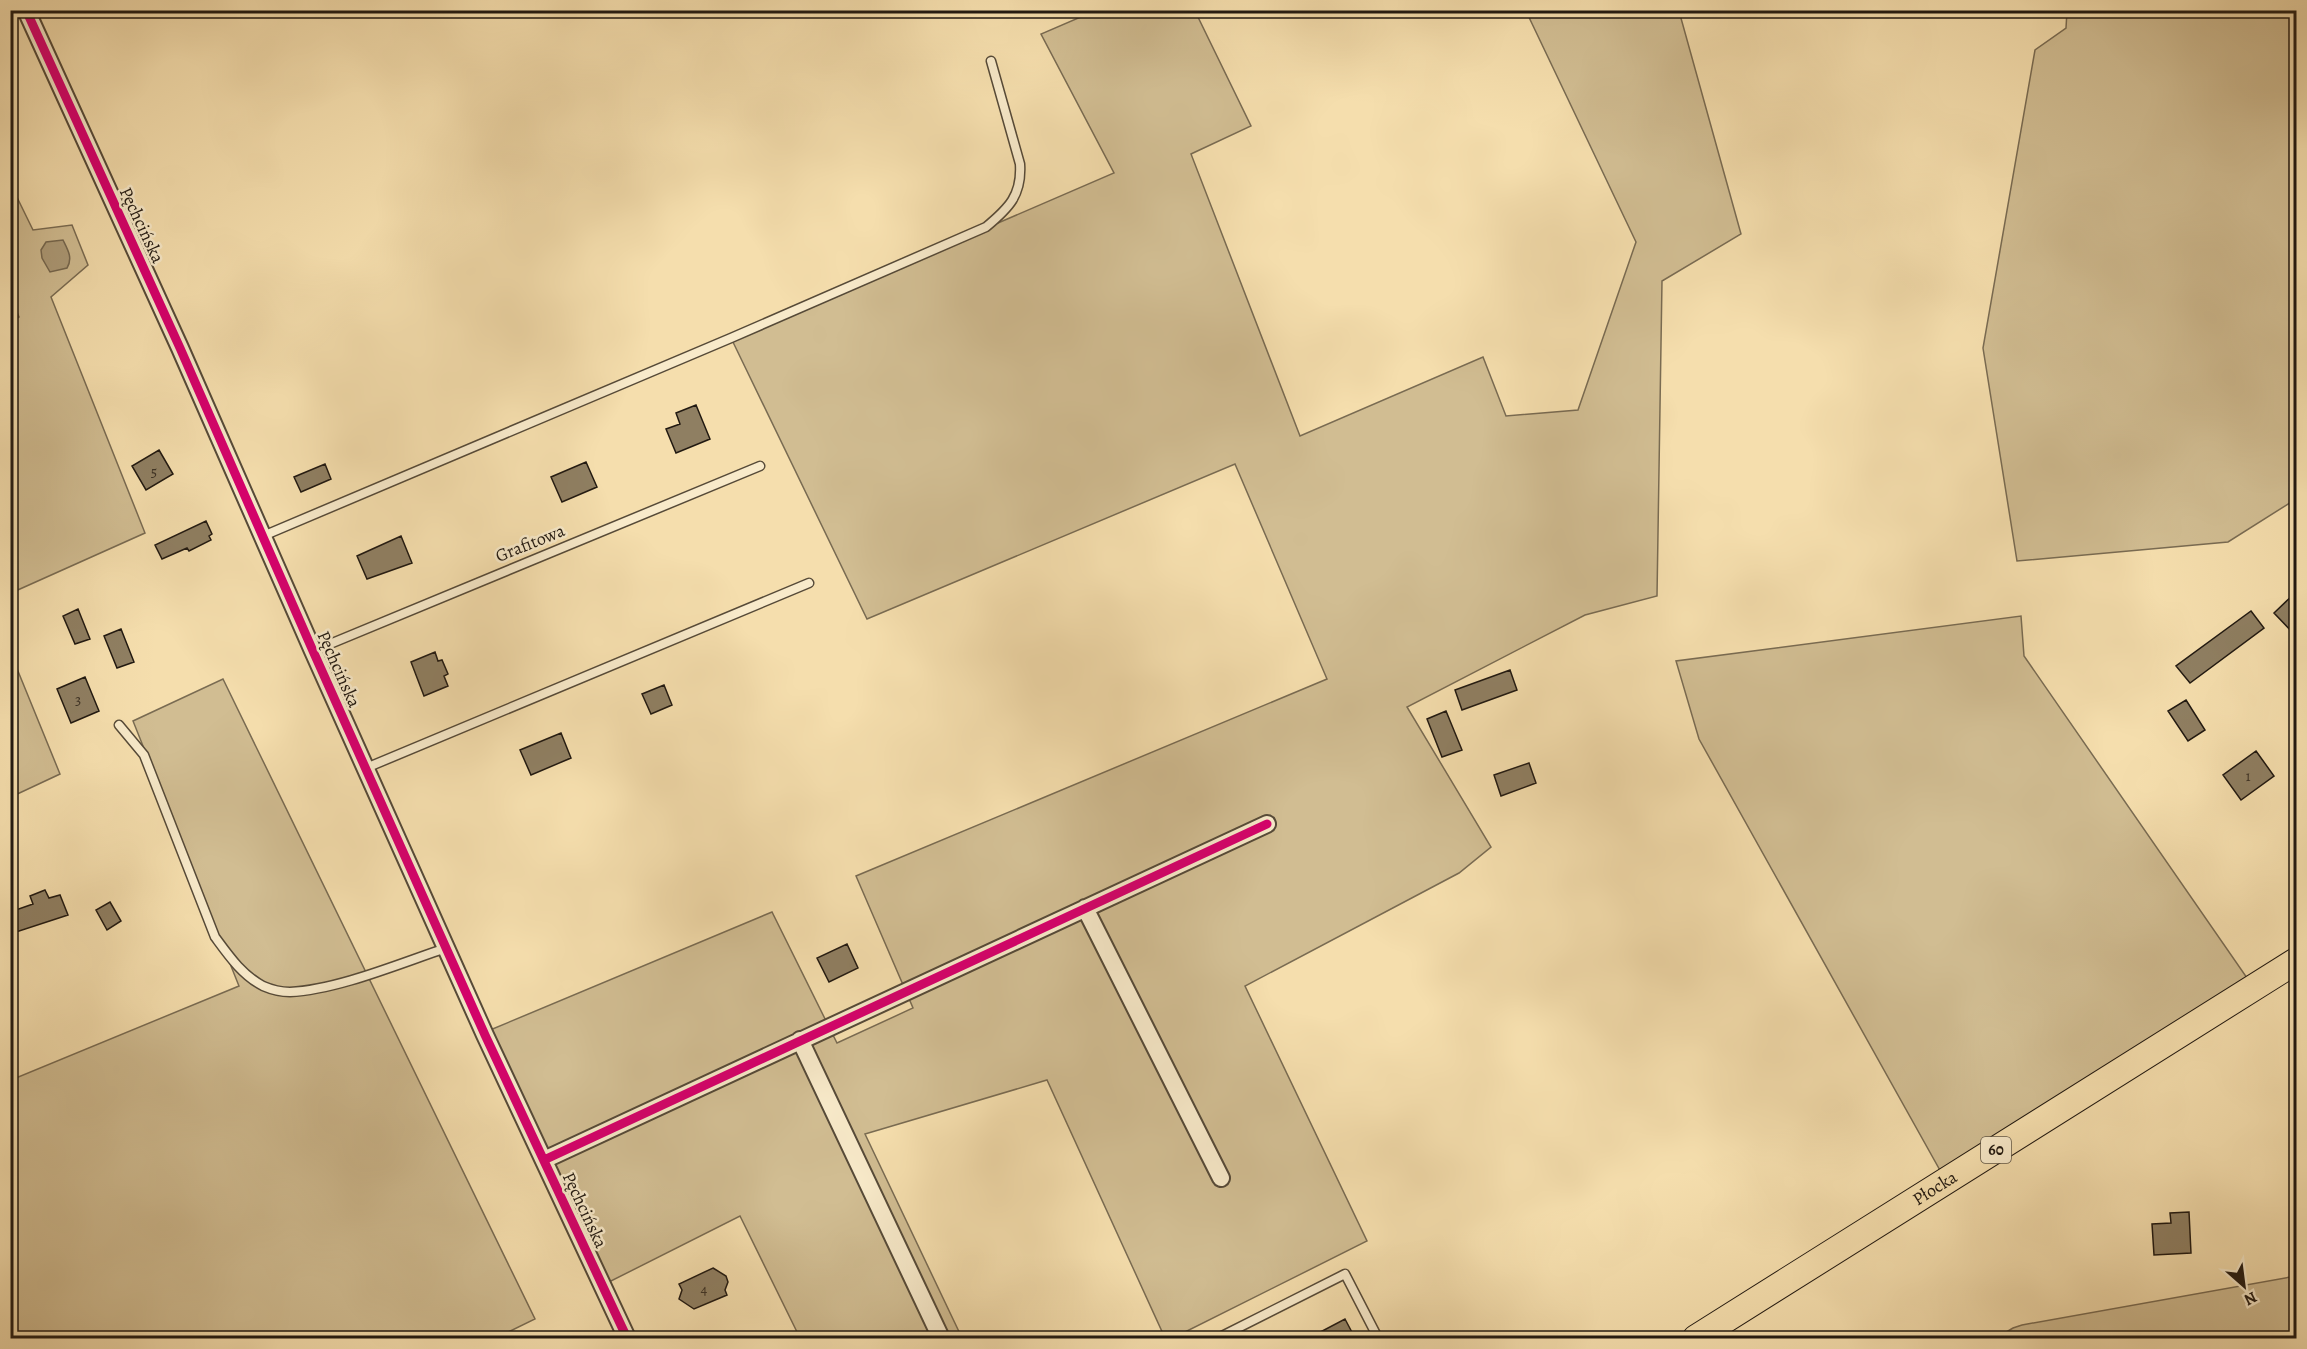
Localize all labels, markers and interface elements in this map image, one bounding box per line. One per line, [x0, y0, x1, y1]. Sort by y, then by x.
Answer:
street label: Pęchcińska [114, 183, 170, 268]
house number: 5 [151, 462, 157, 482]
street label: Grafitowa [492, 518, 569, 568]
street label: Pęchcińska [311, 627, 367, 712]
house number: 3 [75, 690, 81, 710]
house number: 1 [2245, 766, 2251, 786]
road number: 60 [1981, 1137, 2011, 1163]
street label: Płocka [1908, 1165, 1962, 1211]
street label: Pęchcińska [557, 1168, 613, 1253]
north arrow [2214, 1256, 2274, 1316]
house number: 4 [701, 1279, 708, 1299]
text: N [2240, 1286, 2261, 1311]

